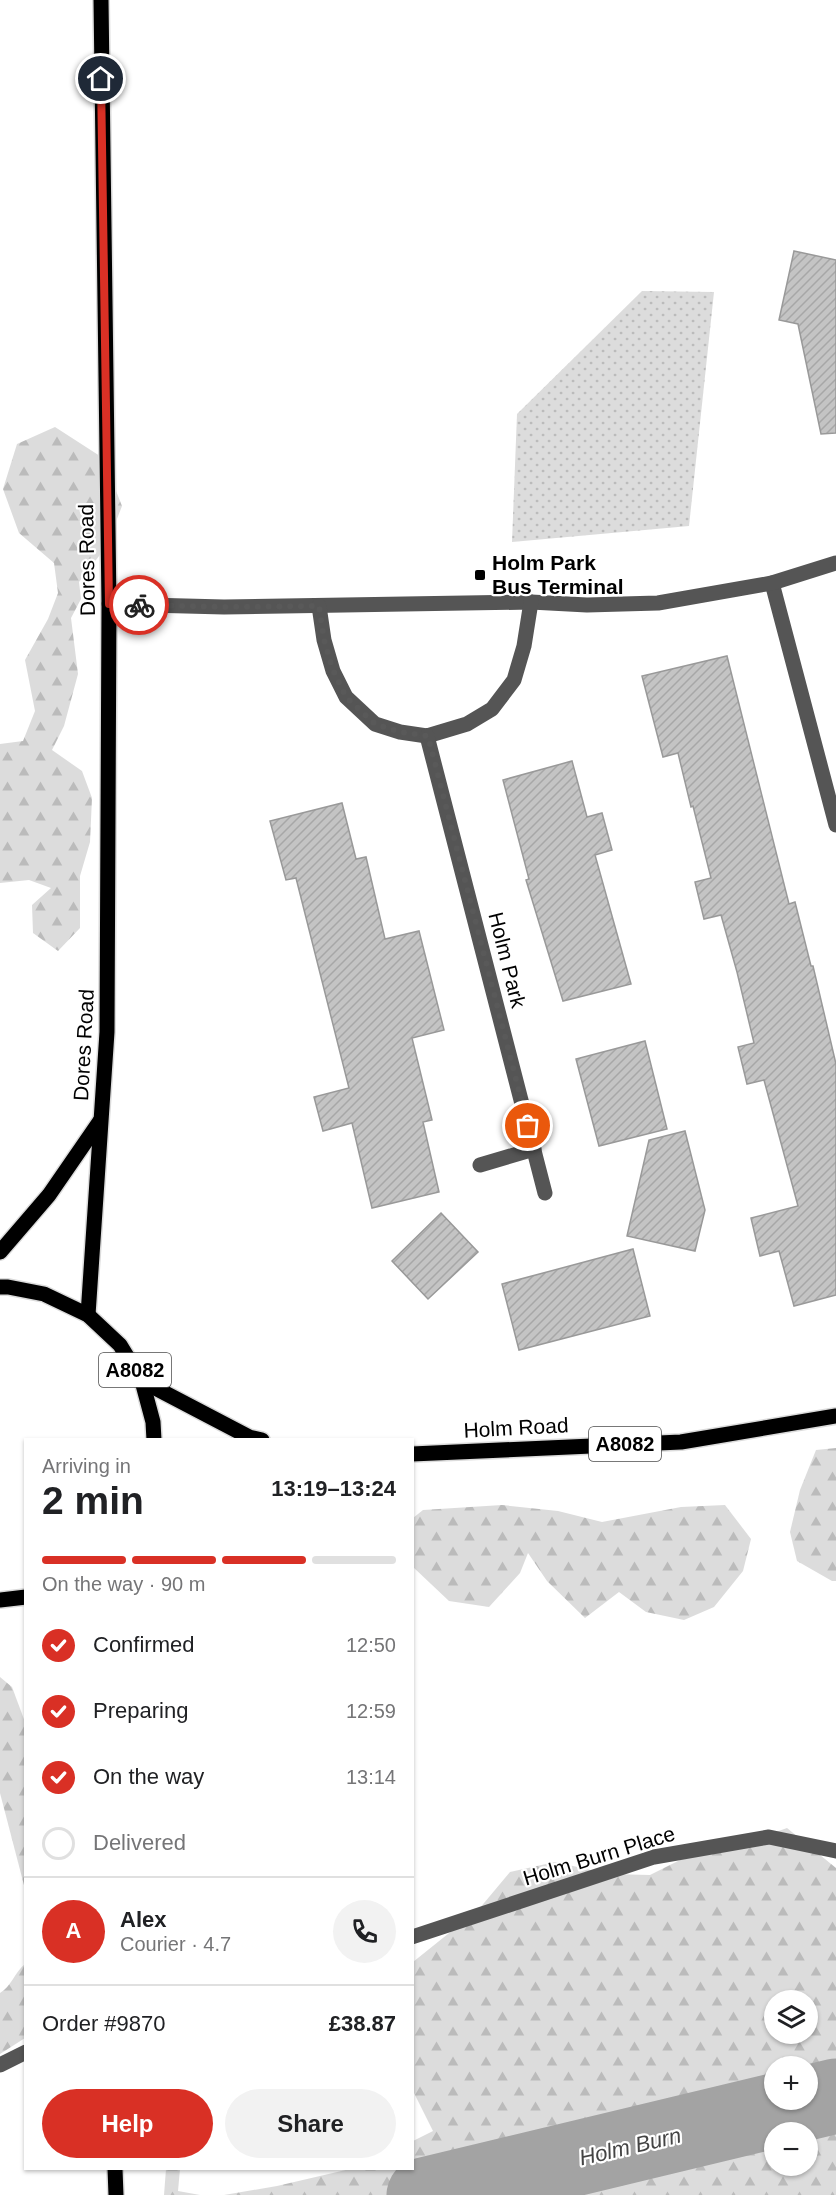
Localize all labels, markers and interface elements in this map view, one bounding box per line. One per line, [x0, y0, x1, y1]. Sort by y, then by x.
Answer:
pin [75, 53, 126, 104]
icon: home [84, 62, 117, 95]
street label: Dores Road [74, 504, 99, 616]
place label: Holm Park Bus Terminal [492, 551, 623, 598]
marker: Holm Park Bus Terminal [473, 568, 487, 582]
courier [109, 575, 169, 635]
icon: bike [123, 589, 156, 622]
street label: Holm Park [484, 910, 531, 1011]
street label: Dores Road [69, 988, 98, 1102]
pin [502, 1100, 553, 1151]
icon: bag [511, 1109, 544, 1142]
road number: A8082 [99, 1353, 171, 1387]
street label: Holm Road [463, 1413, 569, 1442]
road number: A8082 [589, 1427, 661, 1461]
text: Arriving in [42, 1455, 131, 1477]
text: 13:19–13:24 [271, 1476, 396, 1501]
text: 2 min [42, 1479, 144, 1522]
text: On the way · 90 m [42, 1573, 205, 1595]
icon: check [42, 1629, 75, 1662]
text: Confirmed [93, 1632, 194, 1657]
text: 12:50 [346, 1634, 396, 1656]
icon: check [42, 1695, 75, 1728]
text: Preparing [93, 1698, 188, 1723]
text: 12:59 [346, 1700, 396, 1722]
icon: check [42, 1761, 75, 1794]
text: On the way [93, 1764, 204, 1789]
text: 13:14 [346, 1766, 396, 1788]
street label: Holm Burn Place [520, 1821, 678, 1890]
text: Delivered [93, 1830, 186, 1855]
button: phone [333, 1900, 396, 1963]
text: Alex [120, 1907, 166, 1932]
text: A [66, 1918, 81, 1943]
text: Courier · 4.7 [120, 1933, 231, 1955]
map controls [764, 1990, 818, 2176]
button: layers [764, 1990, 818, 2044]
text: Order #9870 [42, 2011, 166, 2036]
text: £38.87 [329, 2011, 396, 2036]
button: + [764, 2056, 818, 2110]
button: Help [42, 2089, 213, 2158]
button: Share [225, 2089, 396, 2158]
button: − [764, 2122, 818, 2176]
water label: Holm Burn [577, 2123, 684, 2170]

